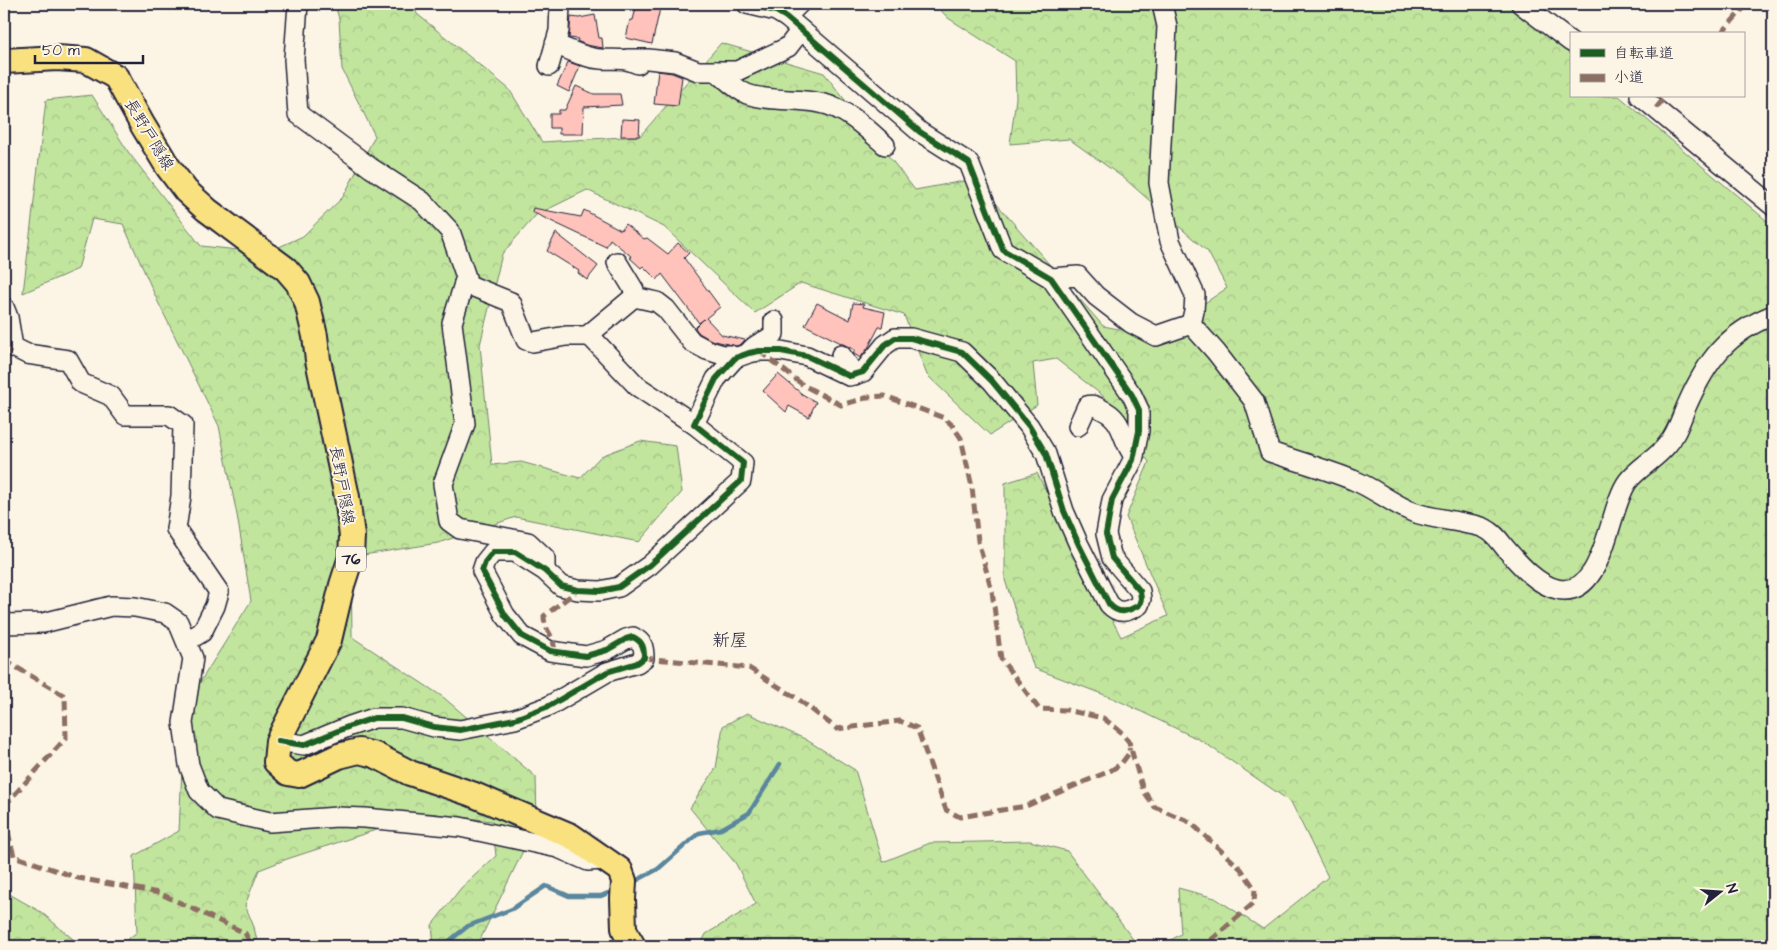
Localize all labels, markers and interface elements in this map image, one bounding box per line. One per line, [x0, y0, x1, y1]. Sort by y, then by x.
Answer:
scale bar [35, 32, 142, 64]
legend [1570, 32, 1744, 98]
text: 50 m [42, 40, 80, 61]
text: 自転車道 [1614, 43, 1674, 64]
text: 小道 [1614, 67, 1644, 88]
street label: 長野戸隠線 [119, 95, 179, 174]
street label: 長野戸隠線 [324, 444, 360, 526]
road number: 76 [336, 546, 366, 572]
district label: 新屋 [712, 628, 748, 653]
north arrow [1694, 868, 1744, 918]
text: N [1721, 881, 1742, 896]

